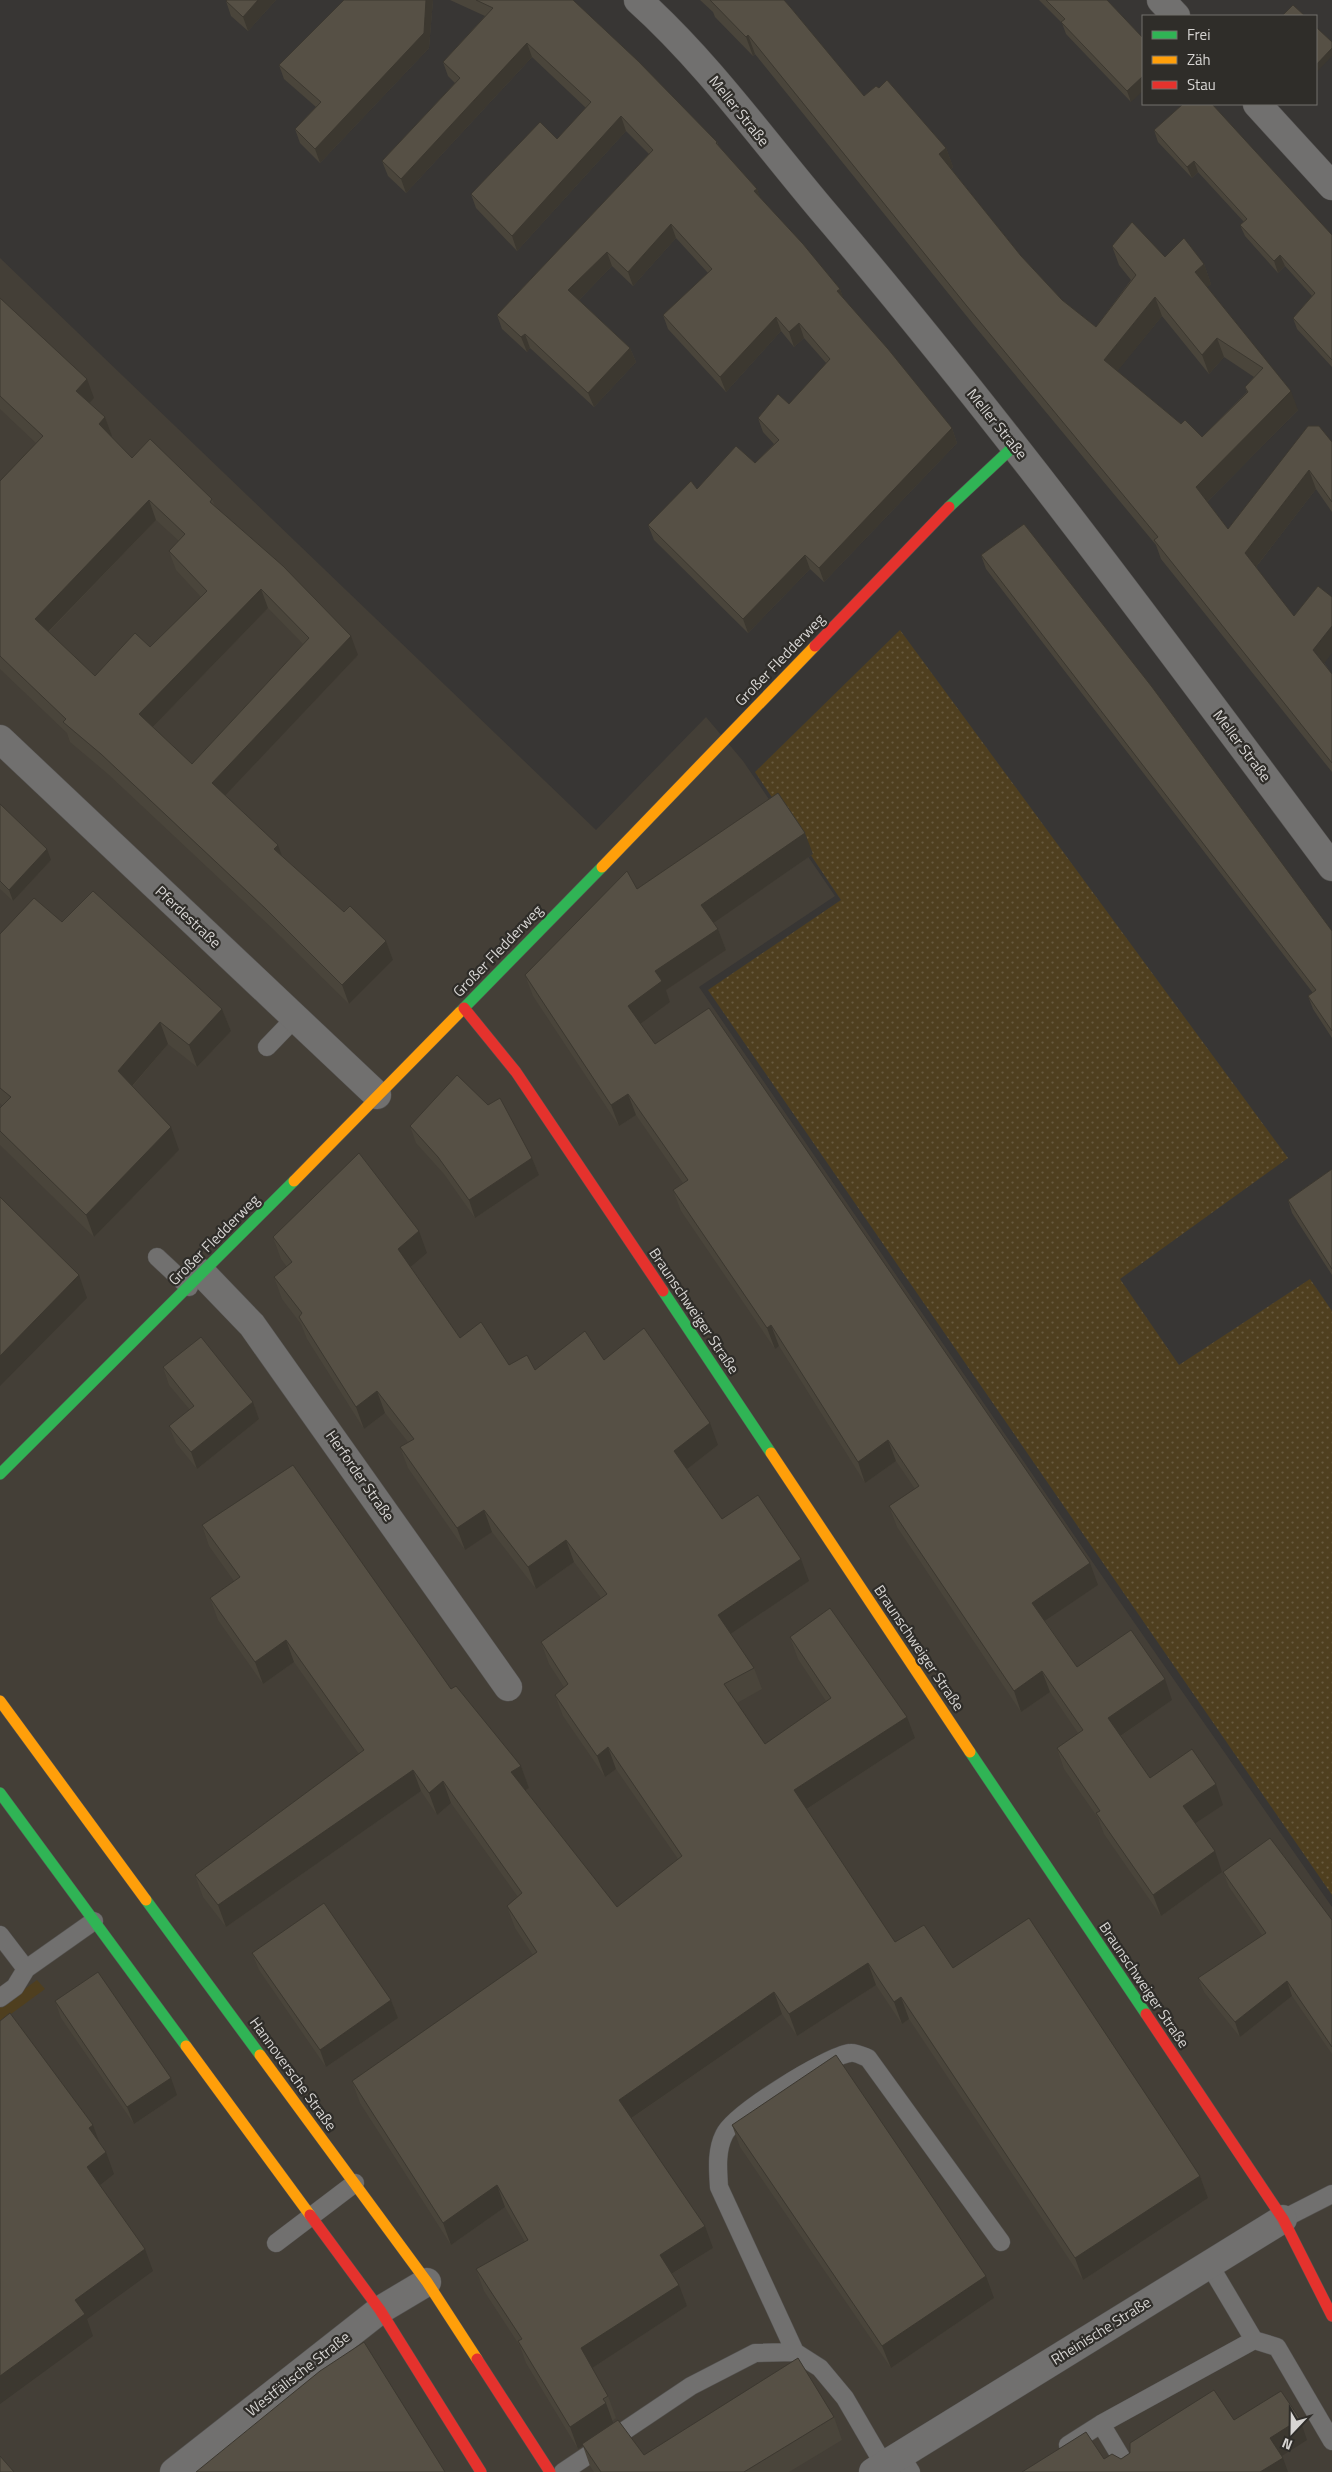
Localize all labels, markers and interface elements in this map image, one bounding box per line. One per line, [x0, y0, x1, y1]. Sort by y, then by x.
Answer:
legend [1142, 15, 1317, 105]
text: Frei [1187, 23, 1210, 46]
text: Zäh [1187, 48, 1211, 71]
street label: Meller Straße [704, 70, 775, 151]
text: Stau [1187, 73, 1216, 96]
street label: Meller Straße [962, 383, 1033, 464]
street label: Großer Fledderweg [729, 608, 830, 711]
street label: Meller Straße [1208, 705, 1277, 787]
street label: Pferdestraße [150, 880, 227, 953]
street label: Großer Fledderweg [447, 899, 548, 1002]
street label: Großer Fledderweg [163, 1189, 265, 1291]
street label: Braunschweiger Straße [644, 1243, 745, 1378]
street label: Herforder Straße [320, 1425, 400, 1526]
street label: Braunschweiger Straße [869, 1580, 970, 1715]
street label: Braunschweiger Straße [1094, 1917, 1195, 2052]
street label: Hannoversche Straße [244, 2012, 343, 2135]
street label: Rheinische Straße [1046, 2291, 1155, 2371]
street label: Westfälische Straße [241, 2326, 355, 2422]
north arrow [1267, 2407, 1317, 2457]
text: N [1279, 2433, 1295, 2456]

